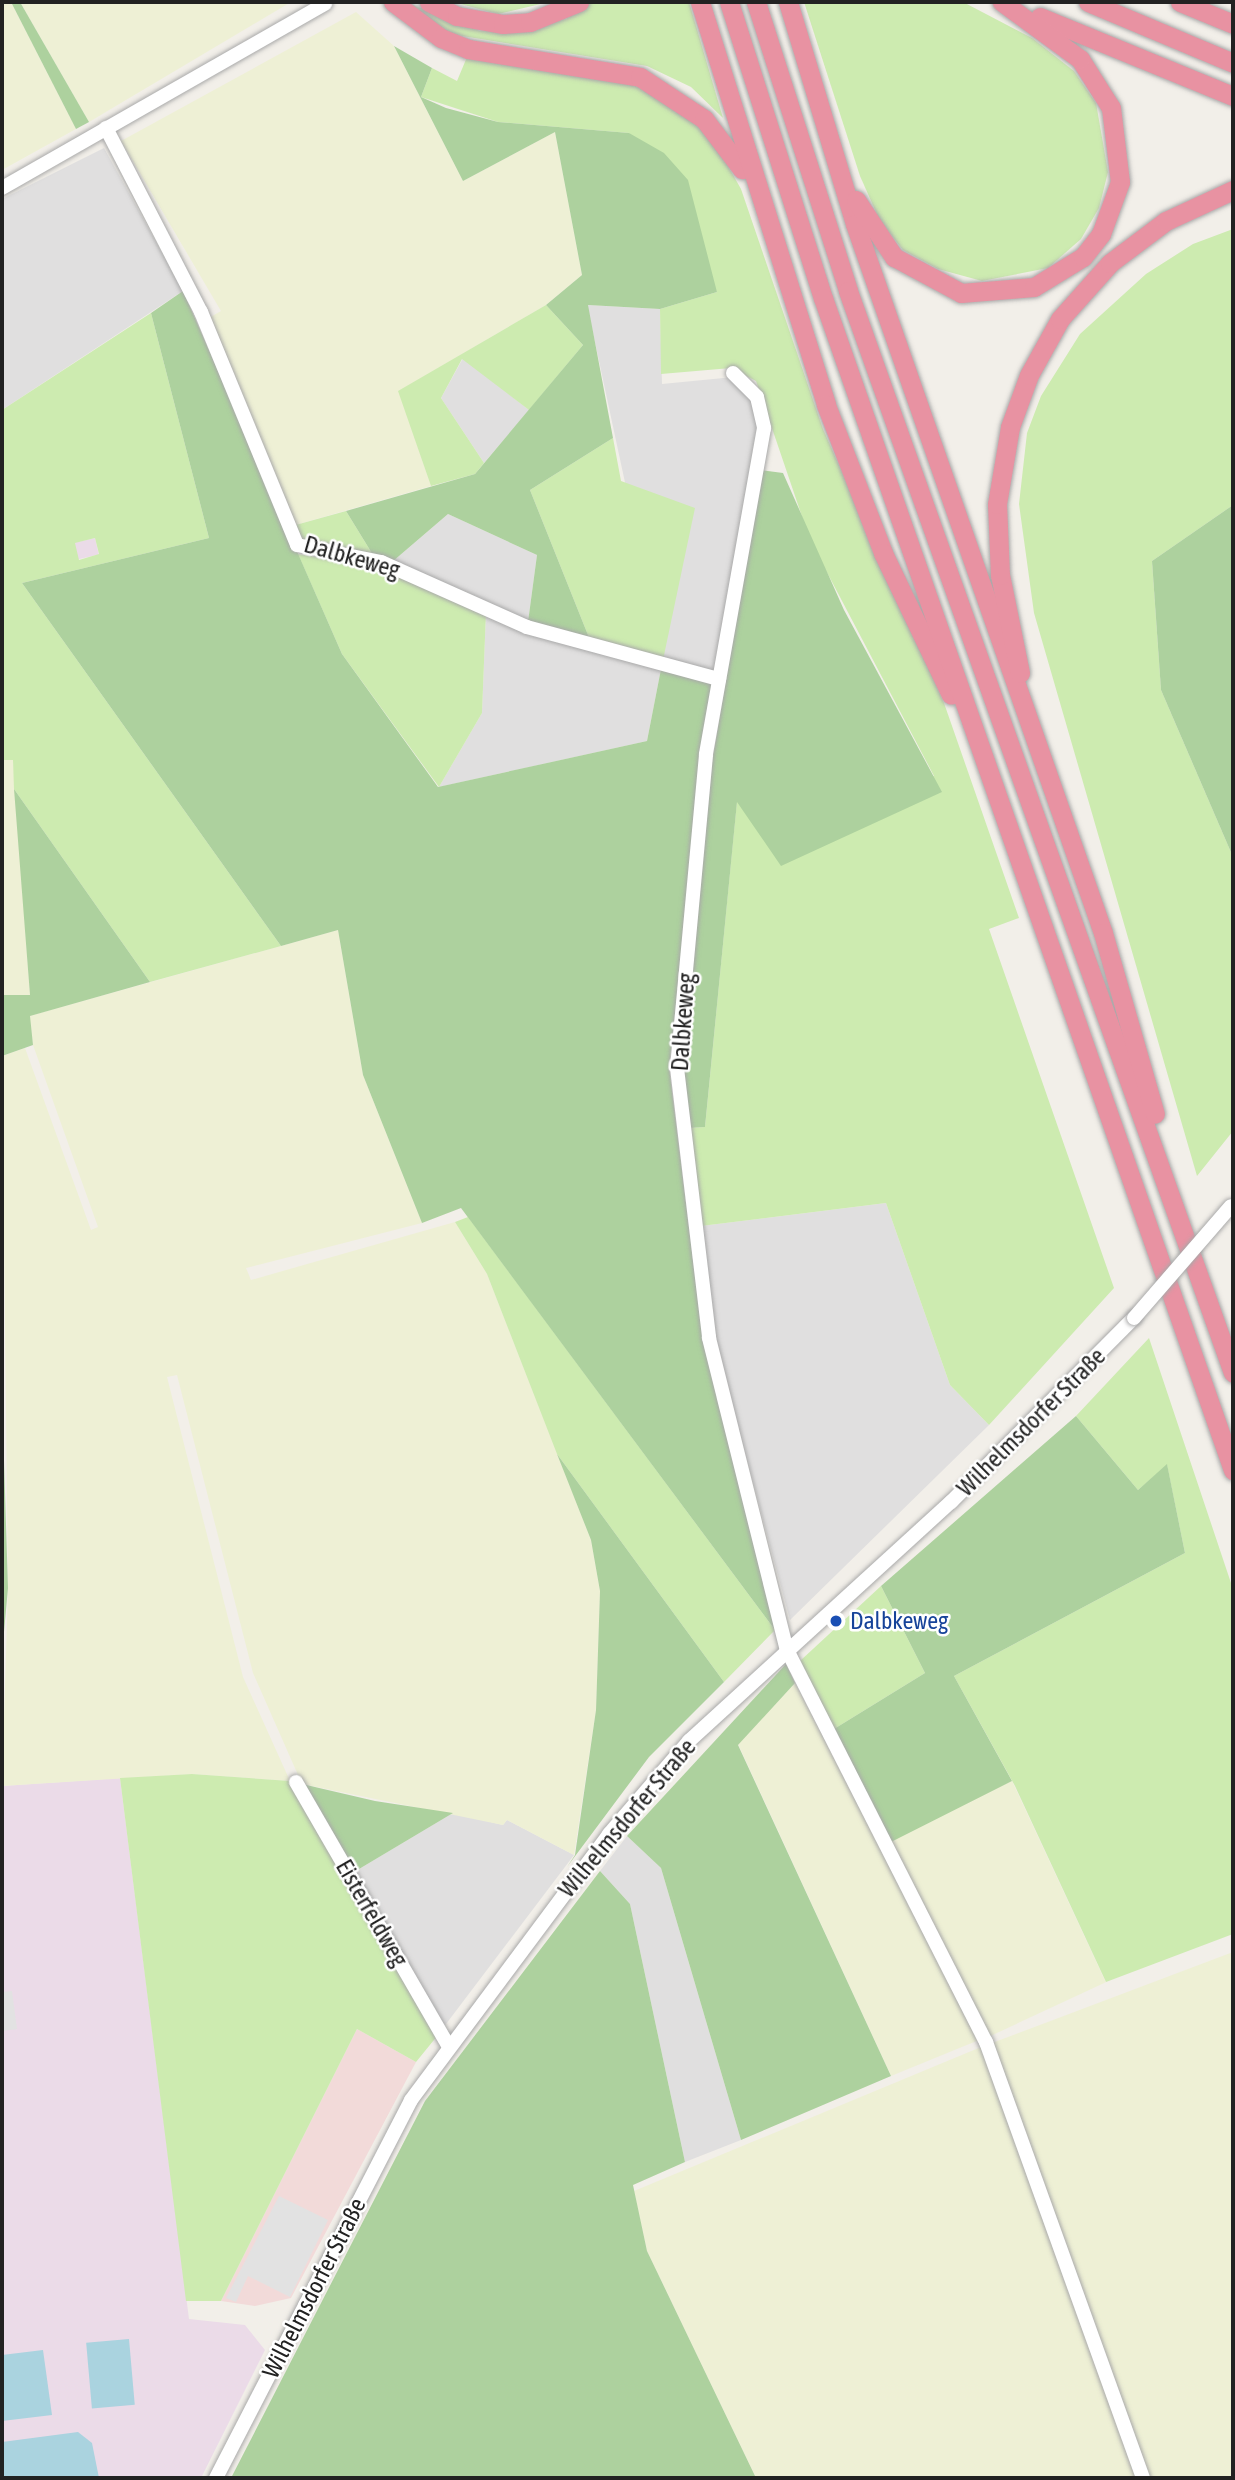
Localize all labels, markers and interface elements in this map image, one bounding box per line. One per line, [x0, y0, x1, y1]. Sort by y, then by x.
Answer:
street label: Dalbkeweg [301, 530, 403, 584]
street label: Dalbkeweg [665, 972, 701, 1072]
street label: Wilhelmsdorfer Straße [951, 1342, 1111, 1502]
place label: Dalbkeweg [850, 1607, 948, 1635]
marker: Dalbkeweg [828, 1613, 844, 1629]
street label: Wilhelmsdorfer Straße [552, 1733, 702, 1903]
street label: Eisterfeldweg [330, 1854, 414, 1972]
street label: Wilhelmsdorfer Straße [256, 2193, 372, 2383]

